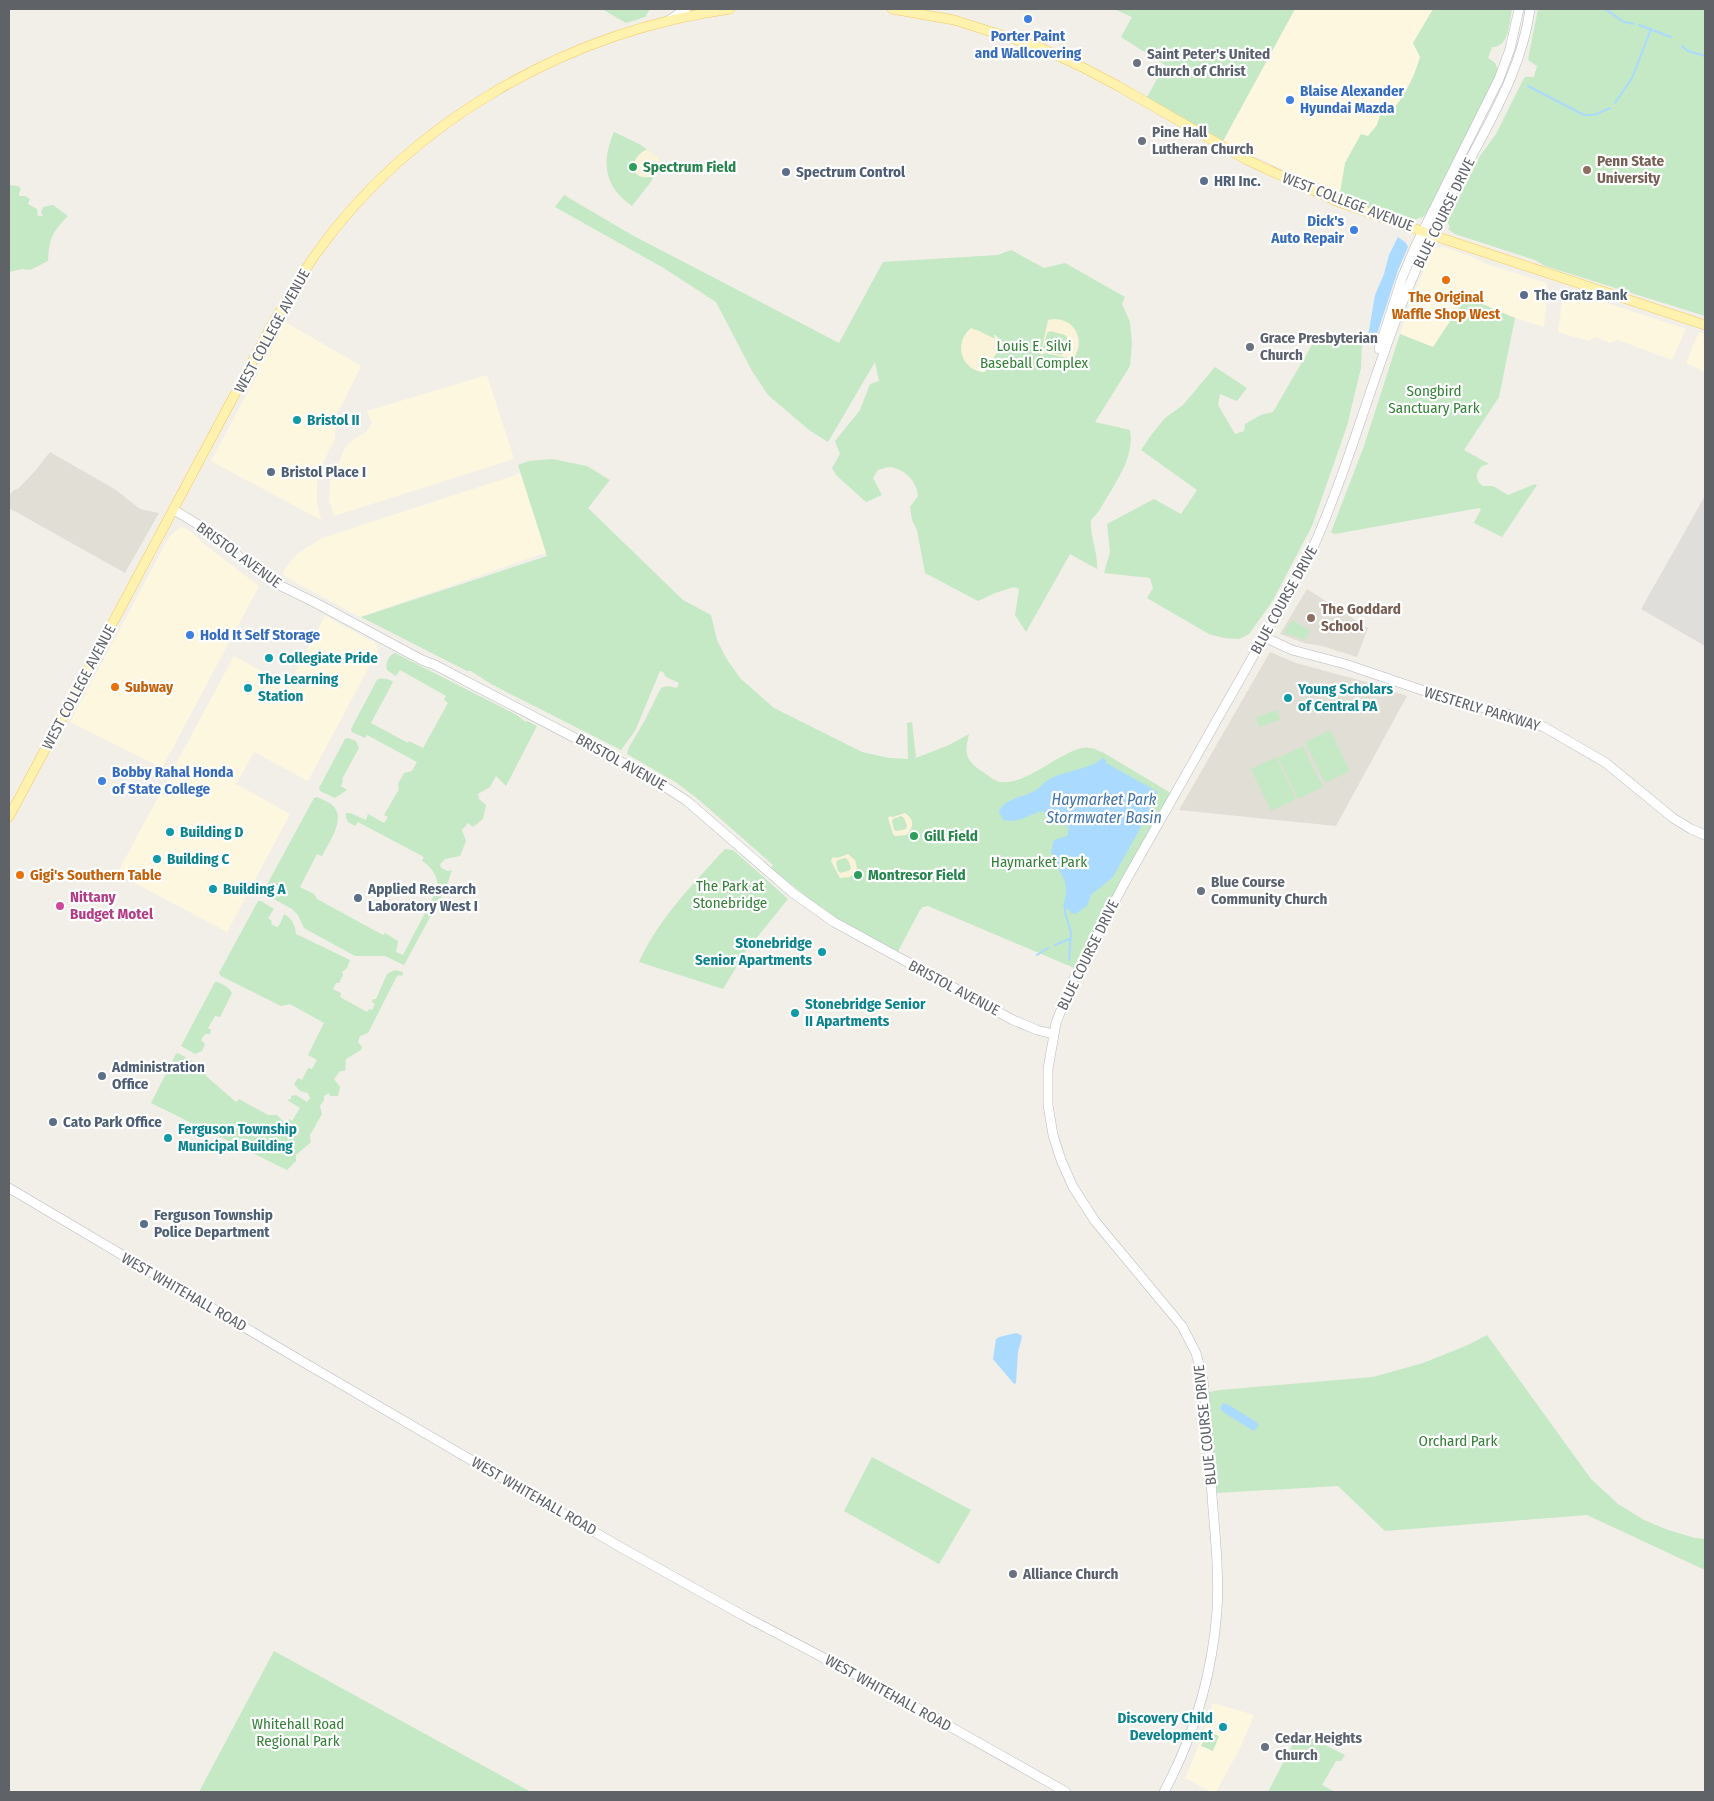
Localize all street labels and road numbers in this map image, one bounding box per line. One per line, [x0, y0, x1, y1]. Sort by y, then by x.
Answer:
street label: BLUE COURSE DRIVE [1409, 155, 1479, 271]
street label: WEST COLLEGE AVENUE [1280, 169, 1416, 235]
street label: WEST COLLEGE AVENUE [230, 266, 314, 396]
street label: BRISTOL AVENUE [193, 518, 285, 592]
street label: BLUE COURSE DRIVE [1247, 543, 1321, 657]
street label: WEST COLLEGE AVENUE [38, 621, 120, 753]
street label: WESTERLY PARKWAY [1422, 683, 1543, 735]
street label: BRISTOL AVENUE [573, 730, 669, 794]
street label: BLUE COURSE DRIVE [1053, 897, 1123, 1013]
street label: BRISTOL AVENUE [905, 956, 1003, 1020]
street label: WEST WHITEHALL ROAD [118, 1249, 250, 1335]
street label: BLUE COURSE DRIVE [1190, 1364, 1220, 1486]
street label: WEST WHITEHALL ROAD [468, 1453, 600, 1539]
street label: WEST WHITEHALL ROAD [822, 1651, 954, 1735]

